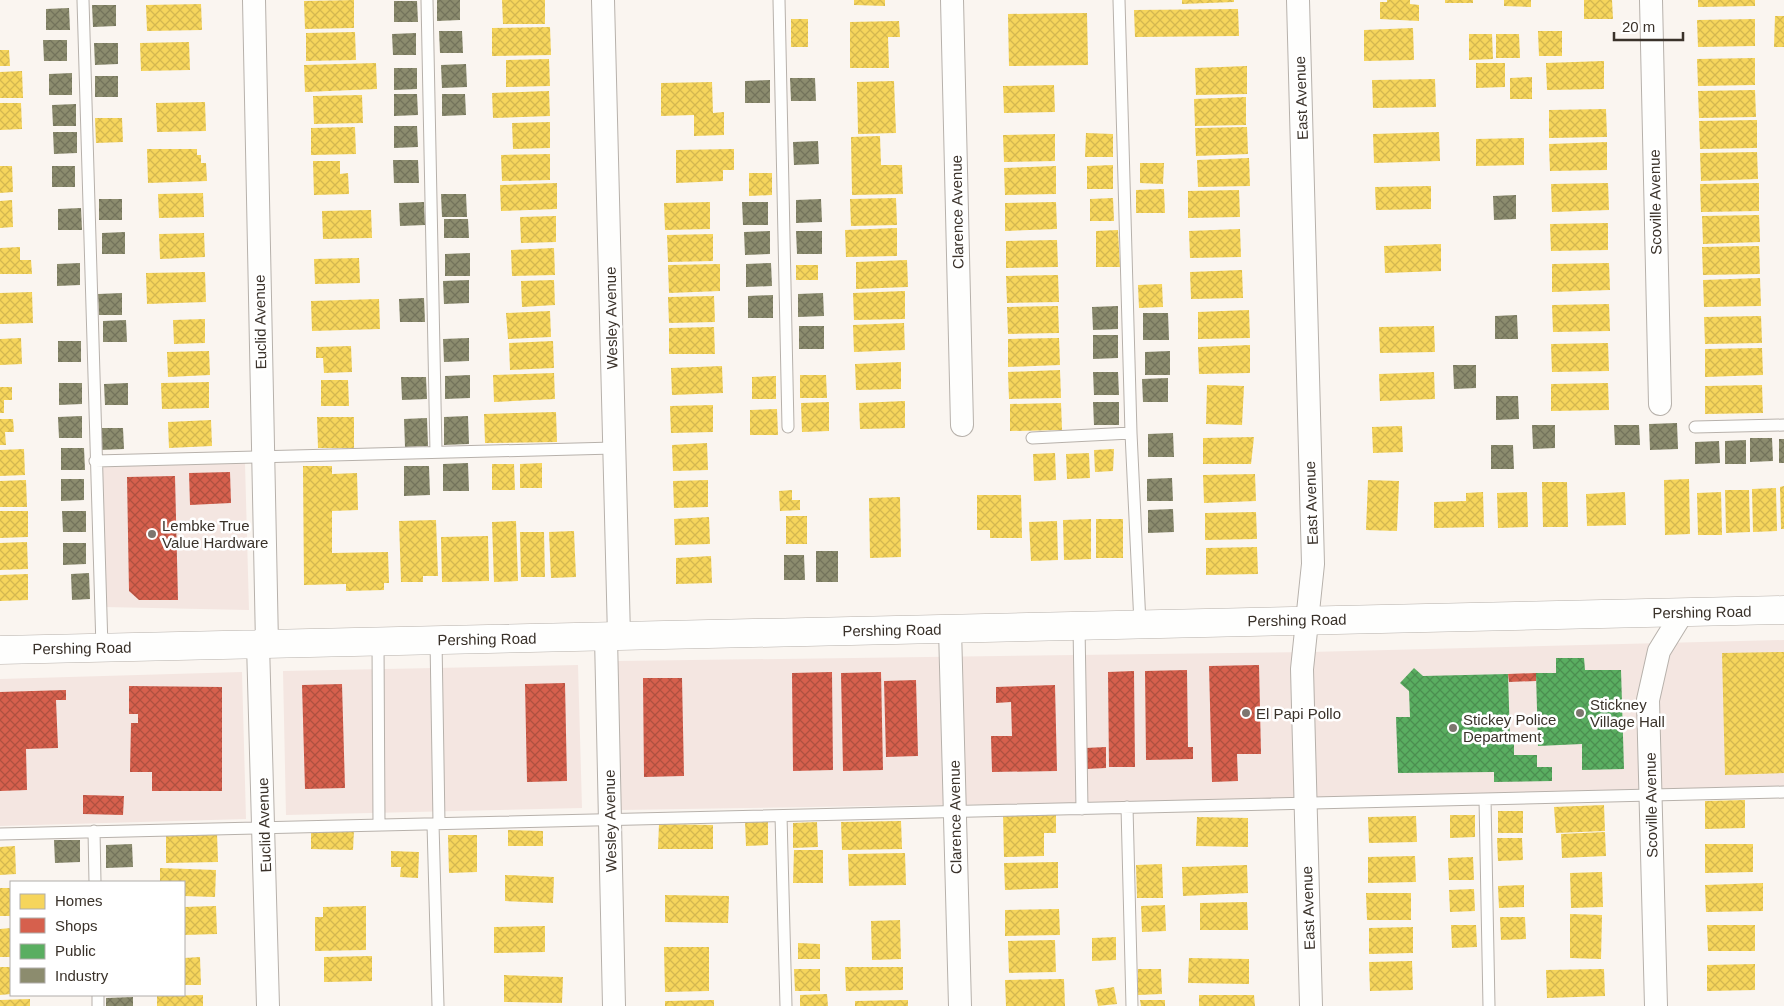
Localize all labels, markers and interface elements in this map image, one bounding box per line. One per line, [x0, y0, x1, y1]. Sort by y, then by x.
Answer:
scale bar [1614, 10, 1683, 42]
text: 20 m [1622, 18, 1655, 35]
street label: East Avenue [1291, 56, 1311, 140]
street label: Scoville Avenue [1646, 149, 1664, 255]
street label: Clarence Avenue [948, 155, 966, 269]
street label: Wesley Avenue [602, 266, 620, 370]
street label: Euclid Avenue [251, 274, 269, 370]
street label: East Avenue [1301, 461, 1321, 545]
place label: Lembke True Value Hardware [162, 517, 268, 551]
marker: Lembke True Value Hardware [146, 528, 158, 540]
street label: Pershing Road [1652, 603, 1752, 621]
street label: Pershing Road [1247, 611, 1347, 629]
street label: Pershing Road [842, 621, 942, 639]
street label: Pershing Road [437, 630, 537, 648]
street label: Pershing Road [32, 639, 132, 657]
place label: Stickney Village Hall [1590, 696, 1665, 730]
place label: El Papi Pollo [1256, 705, 1341, 722]
marker: El Papi Pollo [1240, 707, 1252, 719]
marker: Stickney Village Hall [1574, 707, 1586, 719]
place label: Stickey Police Department [1463, 711, 1556, 745]
marker: Stickey Police Department [1447, 722, 1459, 734]
street label: Scoville Avenue [1642, 752, 1660, 858]
street label: Clarence Avenue [946, 760, 964, 874]
street label: Wesley Avenue [601, 769, 619, 873]
street label: Euclid Avenue [254, 777, 274, 873]
street label: East Avenue [1298, 866, 1318, 950]
legend [10, 881, 185, 996]
text: Homes [55, 892, 103, 909]
text: Shops [55, 917, 98, 934]
text: Public [55, 942, 96, 959]
text: Industry [55, 967, 109, 984]

